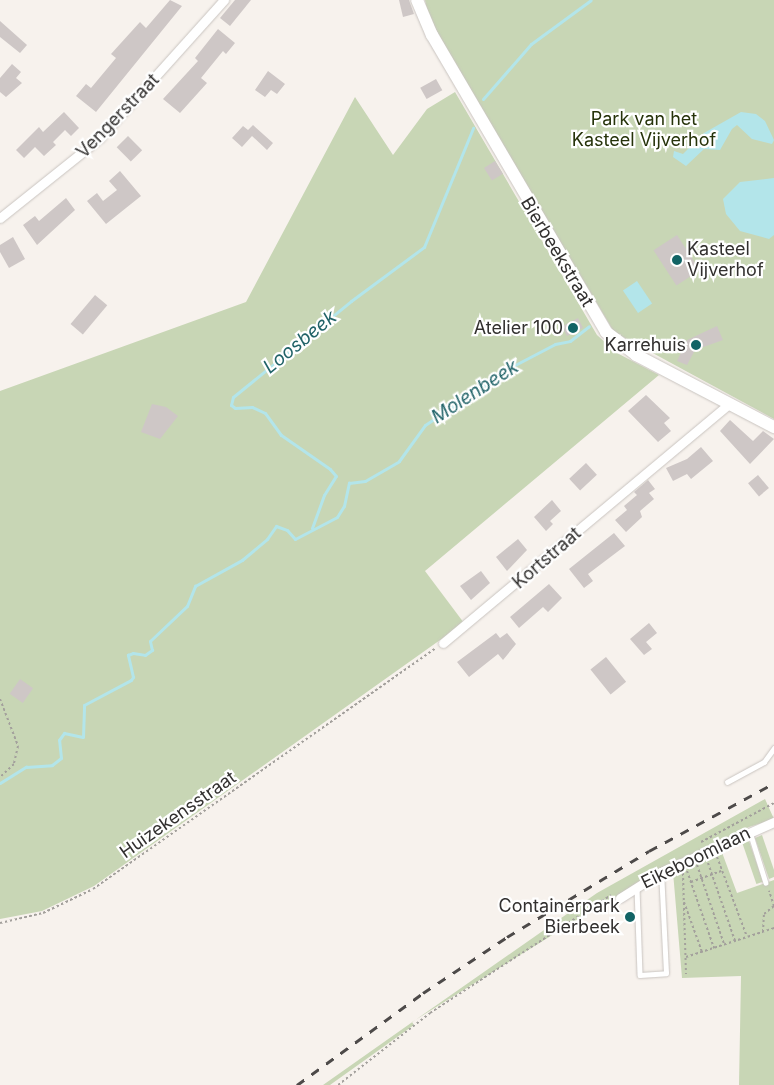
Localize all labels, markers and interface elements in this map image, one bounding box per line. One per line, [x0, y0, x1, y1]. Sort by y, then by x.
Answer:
street label: Vengerstraat [72, 69, 164, 163]
park label: Park van het Kasteel Vijverhof [572, 109, 716, 152]
street label: Bierbeekstraat [516, 193, 598, 311]
place label: Kasteel Vijverhof [687, 239, 764, 282]
marker: Kasteel Vijverhof [671, 254, 683, 266]
water label: Loosbeek [259, 306, 341, 378]
place label: Atelier 100 [474, 317, 563, 339]
marker: Atelier 100 [567, 322, 579, 334]
place label: Karrehuis [605, 334, 686, 356]
marker: Karrehuis [690, 339, 702, 351]
water label: Molenbeek [427, 355, 523, 429]
street label: Kortstraat [509, 523, 585, 593]
street label: Huizekensstraat [116, 767, 240, 863]
street label: Eikeboomlaan [638, 822, 754, 894]
place label: Containerpark Bierbeek [499, 896, 620, 939]
marker: Containerpark Bierbeek [624, 911, 636, 923]

